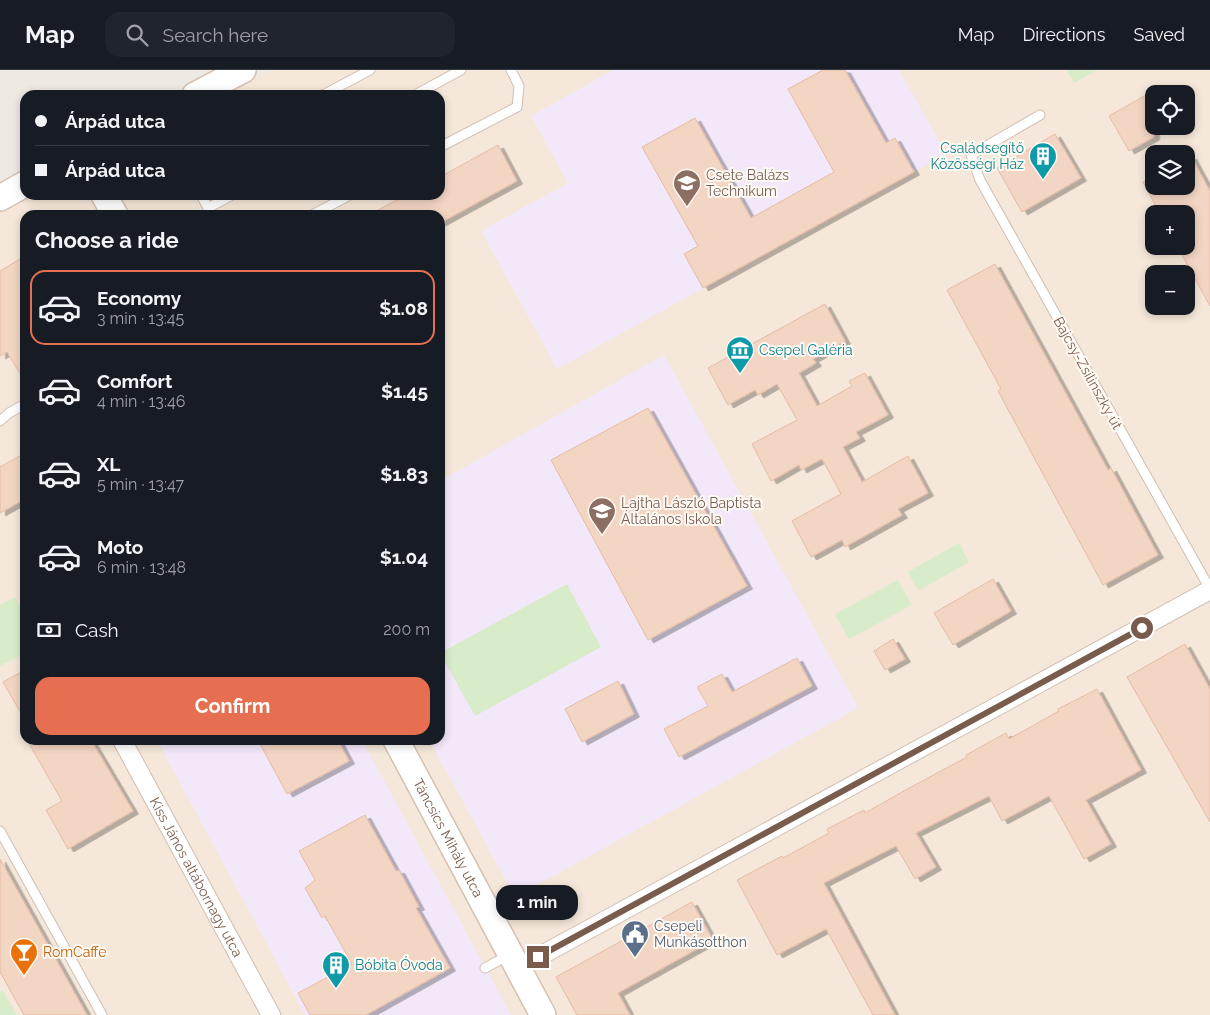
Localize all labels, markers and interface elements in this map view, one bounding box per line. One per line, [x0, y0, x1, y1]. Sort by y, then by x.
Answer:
search box [105, 12, 455, 57]
text: Map [25, 20, 75, 49]
icon: search [123, 21, 151, 49]
text: Search here [163, 24, 268, 46]
text: Map [958, 24, 994, 45]
text: Directions [1022, 24, 1106, 45]
text: Saved [1134, 24, 1185, 45]
map controls [1145, 85, 1195, 315]
button: locate [1145, 85, 1195, 135]
text: Árpád utca [65, 110, 165, 132]
place label: Családsegítő Közösségi Ház [930, 140, 1024, 172]
building icon: Családsegítő Közösségi Ház [1028, 141, 1058, 180]
button: layers [1145, 145, 1195, 195]
text: Árpád utca [65, 159, 165, 181]
place label: Csete Balázs Technikum [706, 167, 789, 199]
school or university icon: Csete Balázs Technikum [672, 168, 702, 207]
button: + [1145, 205, 1195, 255]
text: Choose a ride [35, 227, 179, 253]
button: − [1145, 265, 1195, 315]
icon: car [37, 285, 82, 330]
text: Economy [97, 287, 181, 309]
text: $1.08 [379, 297, 428, 319]
text: 3 min · 13:45 [97, 309, 184, 328]
street label: Bajcsy-Zsilinszky út [1050, 314, 1126, 432]
museum icon: Csepel Galéria [725, 335, 755, 374]
place label: Csepel Galéria [759, 342, 853, 358]
icon: car [37, 368, 82, 413]
text: Comfort [97, 370, 172, 392]
text: $1.45 [381, 380, 428, 402]
text: 4 min · 13:46 [97, 392, 185, 411]
icon: car [37, 451, 82, 496]
text: XL [97, 453, 120, 475]
text: $1.83 [380, 463, 428, 485]
text: 5 min · 13:47 [97, 475, 184, 494]
place label: Lajtha László Baptista Általános Iskola [621, 495, 761, 527]
school or university icon: Lajtha László Baptista Általános Iskola [587, 496, 617, 535]
icon: car [37, 534, 82, 579]
text: Moto [97, 536, 143, 558]
text: $1.04 [380, 546, 428, 568]
text: 6 min · 13:48 [97, 558, 186, 577]
icon: cash [35, 616, 63, 644]
route start [1131, 617, 1153, 639]
text: Cash [75, 619, 119, 641]
text: 200 m [383, 620, 430, 639]
button: Confirm [35, 677, 430, 735]
street label: Táncsics Mihály utca [410, 776, 487, 900]
street label: Kiss János altábornagy utca [147, 795, 246, 960]
callout: 1 min [497, 884, 579, 920]
text: 1 min [517, 893, 557, 912]
place label: Csepeli Munkásotthon [654, 918, 747, 950]
public building icon: Csepeli Munkásotthon [620, 919, 650, 958]
bar icon: RomCaffe [9, 937, 39, 976]
place label: RomCaffe [43, 944, 106, 960]
route end [527, 946, 549, 968]
building icon: Bóbita Óvoda [321, 950, 351, 989]
place label: Bóbita Óvoda [355, 956, 443, 973]

